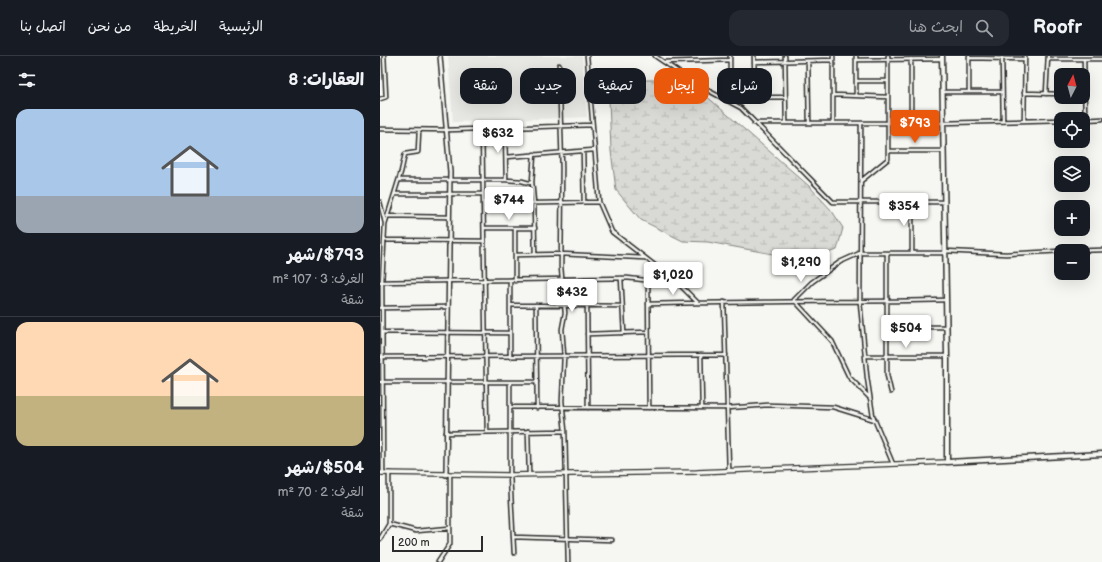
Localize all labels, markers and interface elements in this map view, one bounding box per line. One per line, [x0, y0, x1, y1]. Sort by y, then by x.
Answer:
search box [729, 10, 1009, 46]
text: Roofr [1033, 16, 1082, 39]
icon: search [973, 17, 995, 39]
text: اتصل بنا [20, 18, 66, 35]
text: من نحن [88, 18, 131, 35]
text: الخريطة [153, 18, 197, 35]
text: الرئيسية [219, 18, 263, 35]
text: ابحث هنا [909, 18, 963, 37]
chip: شقة [460, 68, 512, 104]
chip: جديد [520, 68, 576, 104]
chip: تصفية [584, 68, 646, 104]
chip: إيجار [654, 68, 709, 104]
chip: شراء [717, 68, 772, 104]
north arrow [1054, 68, 1090, 104]
map controls [1054, 68, 1090, 280]
icon: filters [16, 69, 38, 91]
text: العقارات: 8 [288, 70, 364, 90]
pin: $793 [891, 110, 939, 144]
button: locate [1054, 112, 1090, 148]
text: $793 [900, 115, 930, 131]
pin: $632 [474, 120, 522, 154]
text: $632 [482, 125, 514, 141]
icon: home [154, 135, 226, 207]
button: layers [1054, 156, 1090, 192]
pin: $744 [485, 187, 533, 221]
text: $744 [493, 192, 525, 208]
pin: $354 [880, 193, 928, 227]
text: $354 [888, 198, 920, 214]
button: + [1054, 200, 1090, 236]
button: − [1054, 244, 1090, 280]
text: $793/شهر [287, 245, 364, 265]
pin: $1,290 [768, 249, 834, 283]
text: $1,290 [781, 254, 821, 270]
pin: $1,020 [640, 262, 706, 296]
text: $1,020 [653, 267, 693, 283]
text: الغرف: 3 · 107 m² [272, 271, 364, 287]
pin: $432 [548, 279, 596, 313]
text: $432 [556, 284, 588, 300]
text: شقة [341, 292, 364, 308]
pin: $504 [882, 315, 930, 349]
text: $504 [890, 320, 922, 336]
icon: home [154, 348, 226, 420]
text: $504/شهر [286, 458, 364, 478]
text: الغرف: 2 · 70 m² [278, 484, 364, 500]
text: شقة [341, 505, 364, 521]
scale bar [392, 534, 483, 553]
text: 200 m [398, 536, 430, 549]

